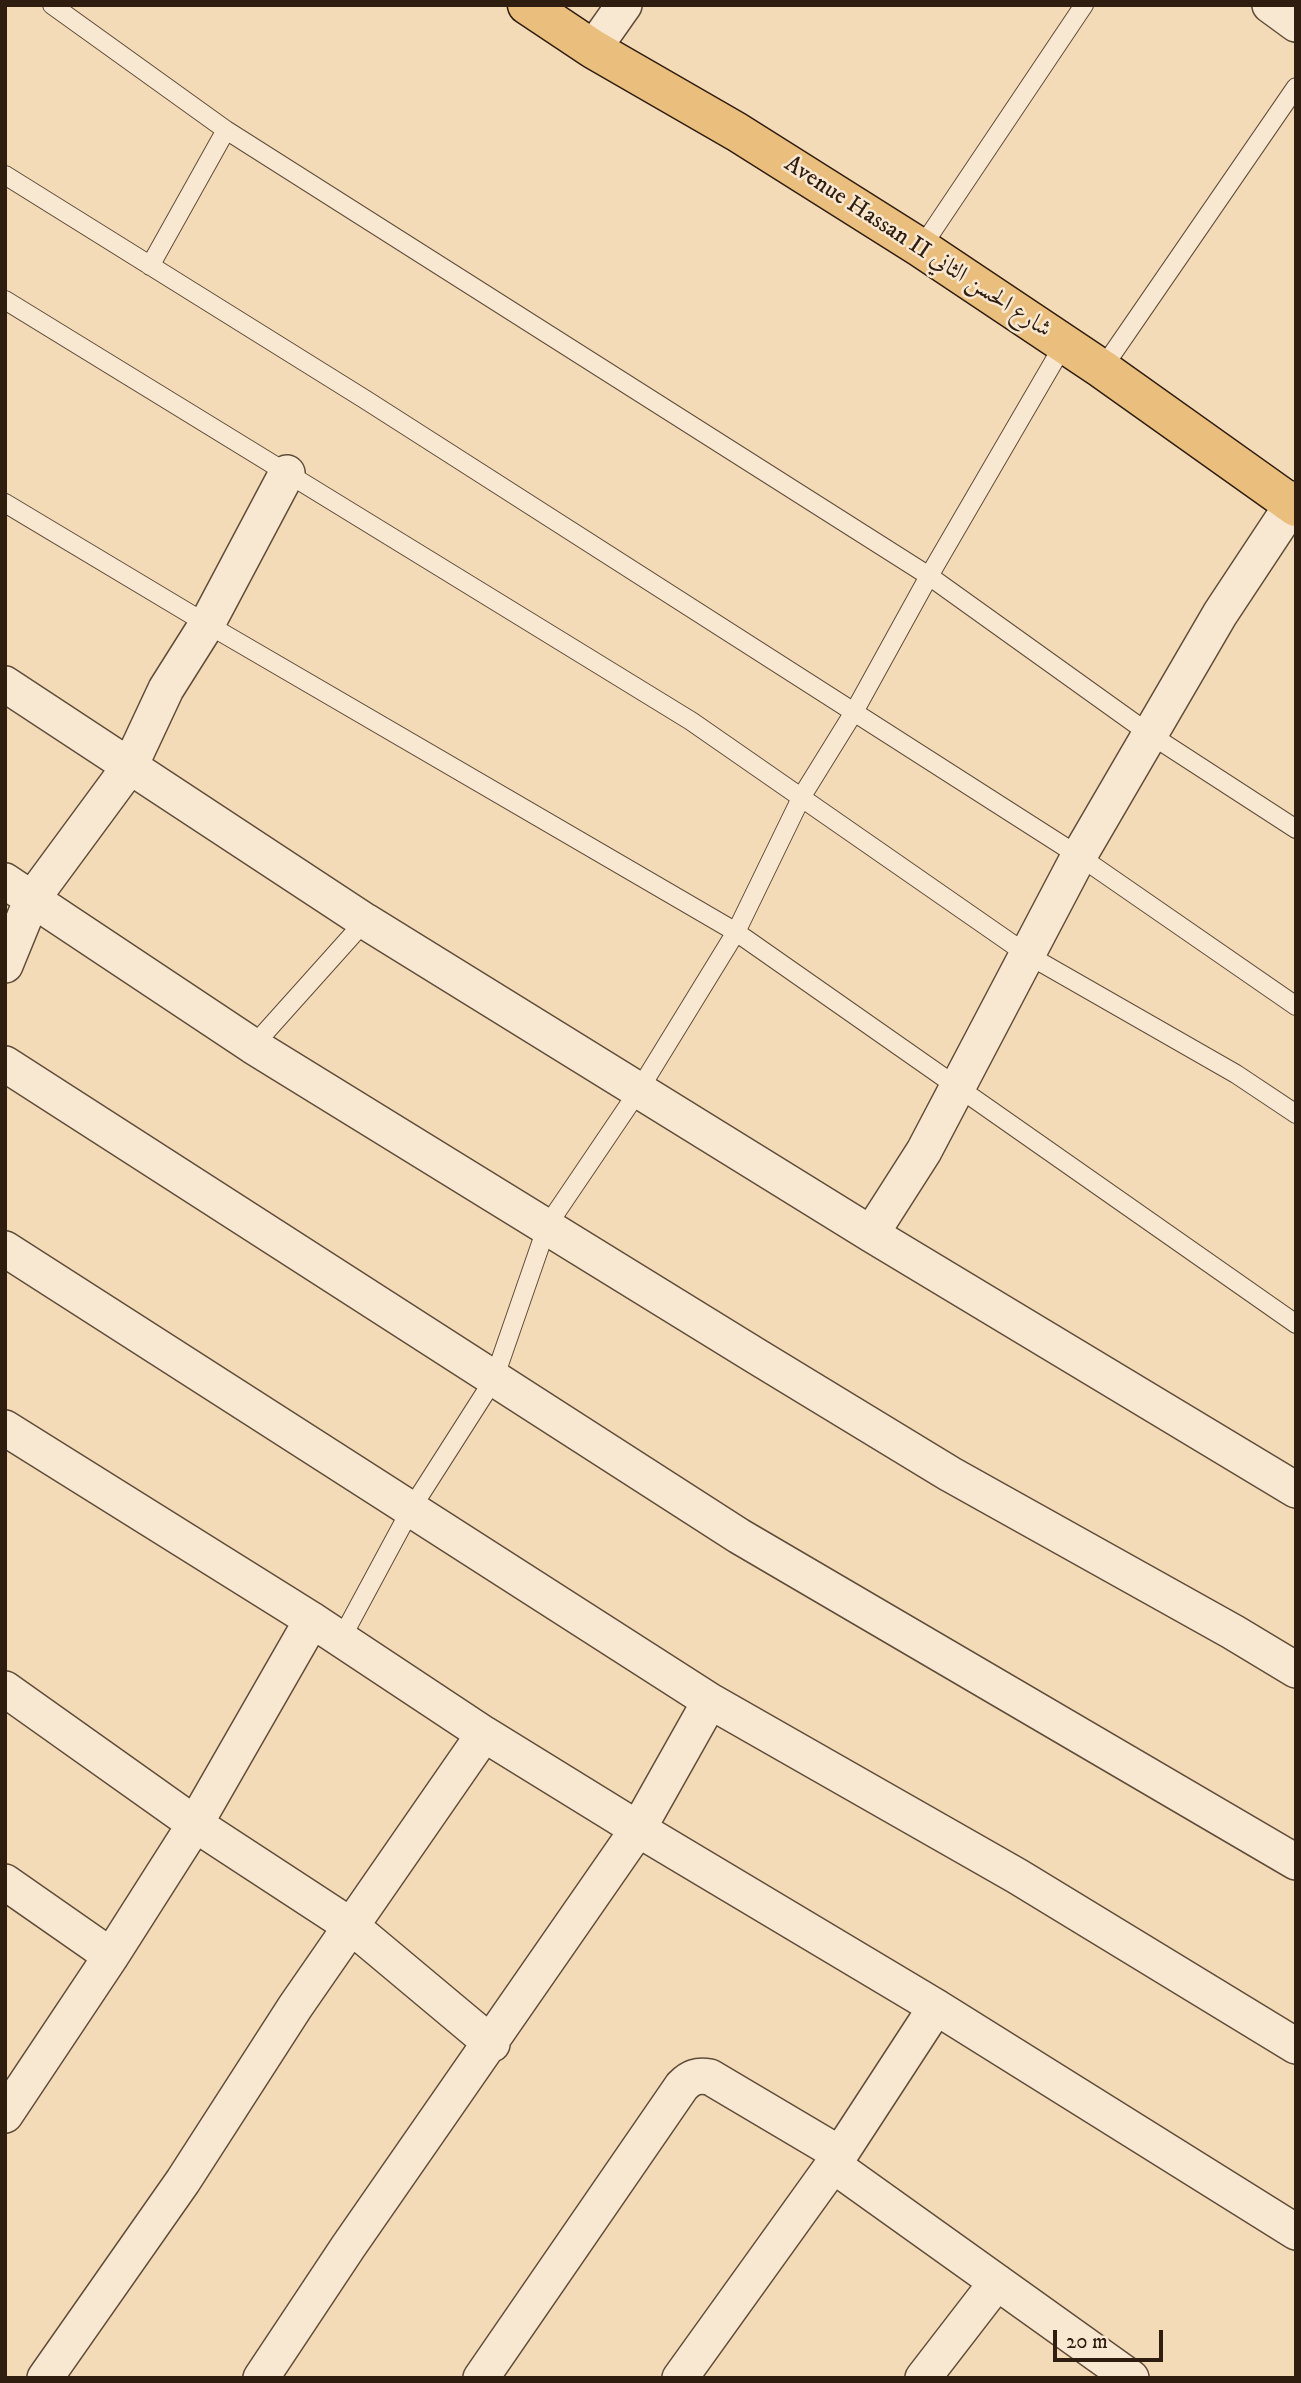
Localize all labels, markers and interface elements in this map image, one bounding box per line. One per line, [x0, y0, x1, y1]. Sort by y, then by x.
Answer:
street label: Avenue Hassan II شارع الحسن الثاني [778, 151, 1056, 345]
scale bar [1056, 2316, 1166, 2360]
text: 20 m [1066, 2329, 1108, 2355]

